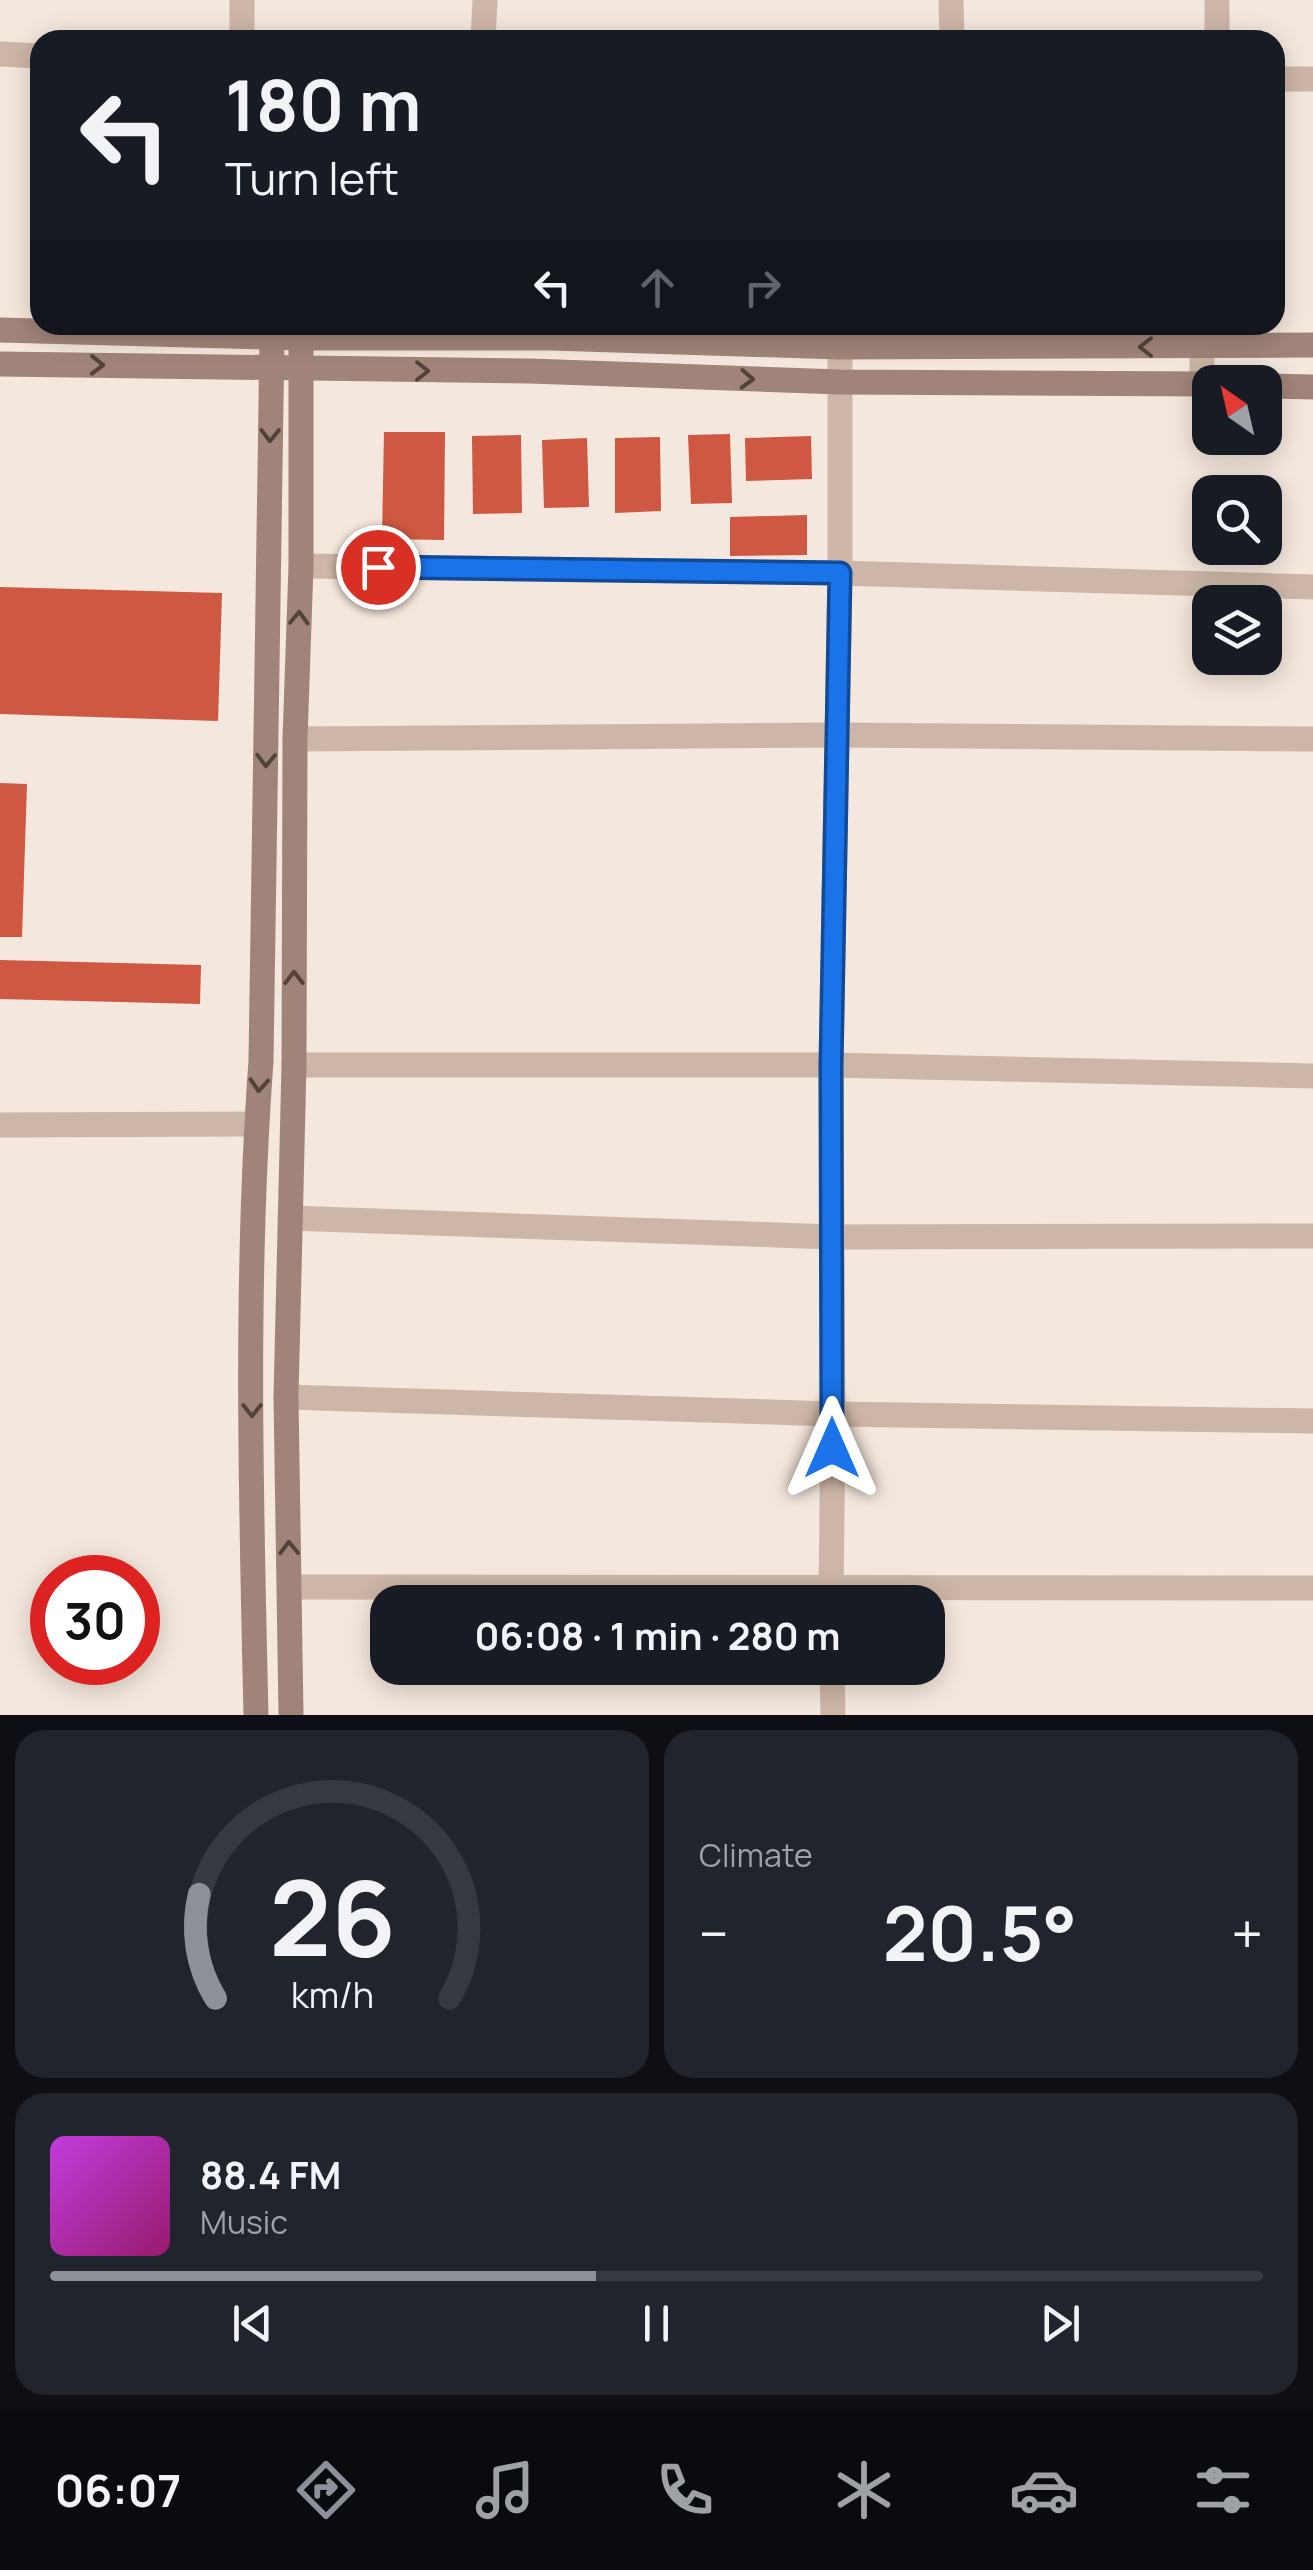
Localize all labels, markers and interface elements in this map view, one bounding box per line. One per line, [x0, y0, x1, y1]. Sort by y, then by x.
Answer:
text: 180 m [225, 56, 422, 152]
icon: left [60, 70, 190, 200]
text: Turn left [225, 147, 399, 209]
icon: left [525, 260, 580, 315]
icon: ahead [630, 260, 685, 315]
icon: right [735, 260, 790, 315]
one-way arrow [1137, 336, 1152, 358]
one-way arrow [90, 355, 106, 376]
one-way arrow [416, 360, 431, 382]
north arrow [1192, 365, 1282, 455]
map controls [1192, 365, 1282, 675]
one-way arrow [740, 368, 756, 389]
one-way arrow [260, 428, 281, 444]
button: search [1192, 475, 1282, 565]
pin [336, 525, 421, 610]
icon: arrive [351, 540, 406, 595]
button: layers [1192, 585, 1282, 675]
one-way arrow [289, 609, 310, 625]
one-way arrow [255, 754, 277, 769]
one-way arrow [283, 969, 305, 984]
one-way arrow [249, 1078, 271, 1094]
position arrow [780, 1396, 884, 1500]
one-way arrow [241, 1404, 263, 1419]
one-way arrow [279, 1539, 300, 1555]
speed limit sign: 30 [30, 1555, 160, 1685]
text: 06:08 · 1 min · 280 m [474, 1609, 841, 1661]
text: Climate [699, 1833, 813, 1877]
text: 26 [269, 1845, 395, 1987]
text: 20.5° [883, 1881, 1077, 1984]
text: − [699, 1895, 729, 1971]
text: + [1231, 1895, 1263, 1971]
text: km/h [290, 1970, 374, 2019]
text: 88.4 FM [200, 2148, 341, 2200]
text: Music [200, 2200, 288, 2244]
icon: previous [225, 2296, 280, 2351]
icon: pause [629, 2296, 684, 2351]
icon: next [1033, 2296, 1088, 2351]
icon: directions [291, 2455, 361, 2525]
icon: music [470, 2455, 540, 2525]
icon: phone [650, 2455, 720, 2525]
icon: climate [829, 2455, 899, 2525]
icon: car [1009, 2455, 1079, 2525]
icon: filters [1188, 2455, 1258, 2525]
text: 06:07 [55, 2459, 181, 2521]

